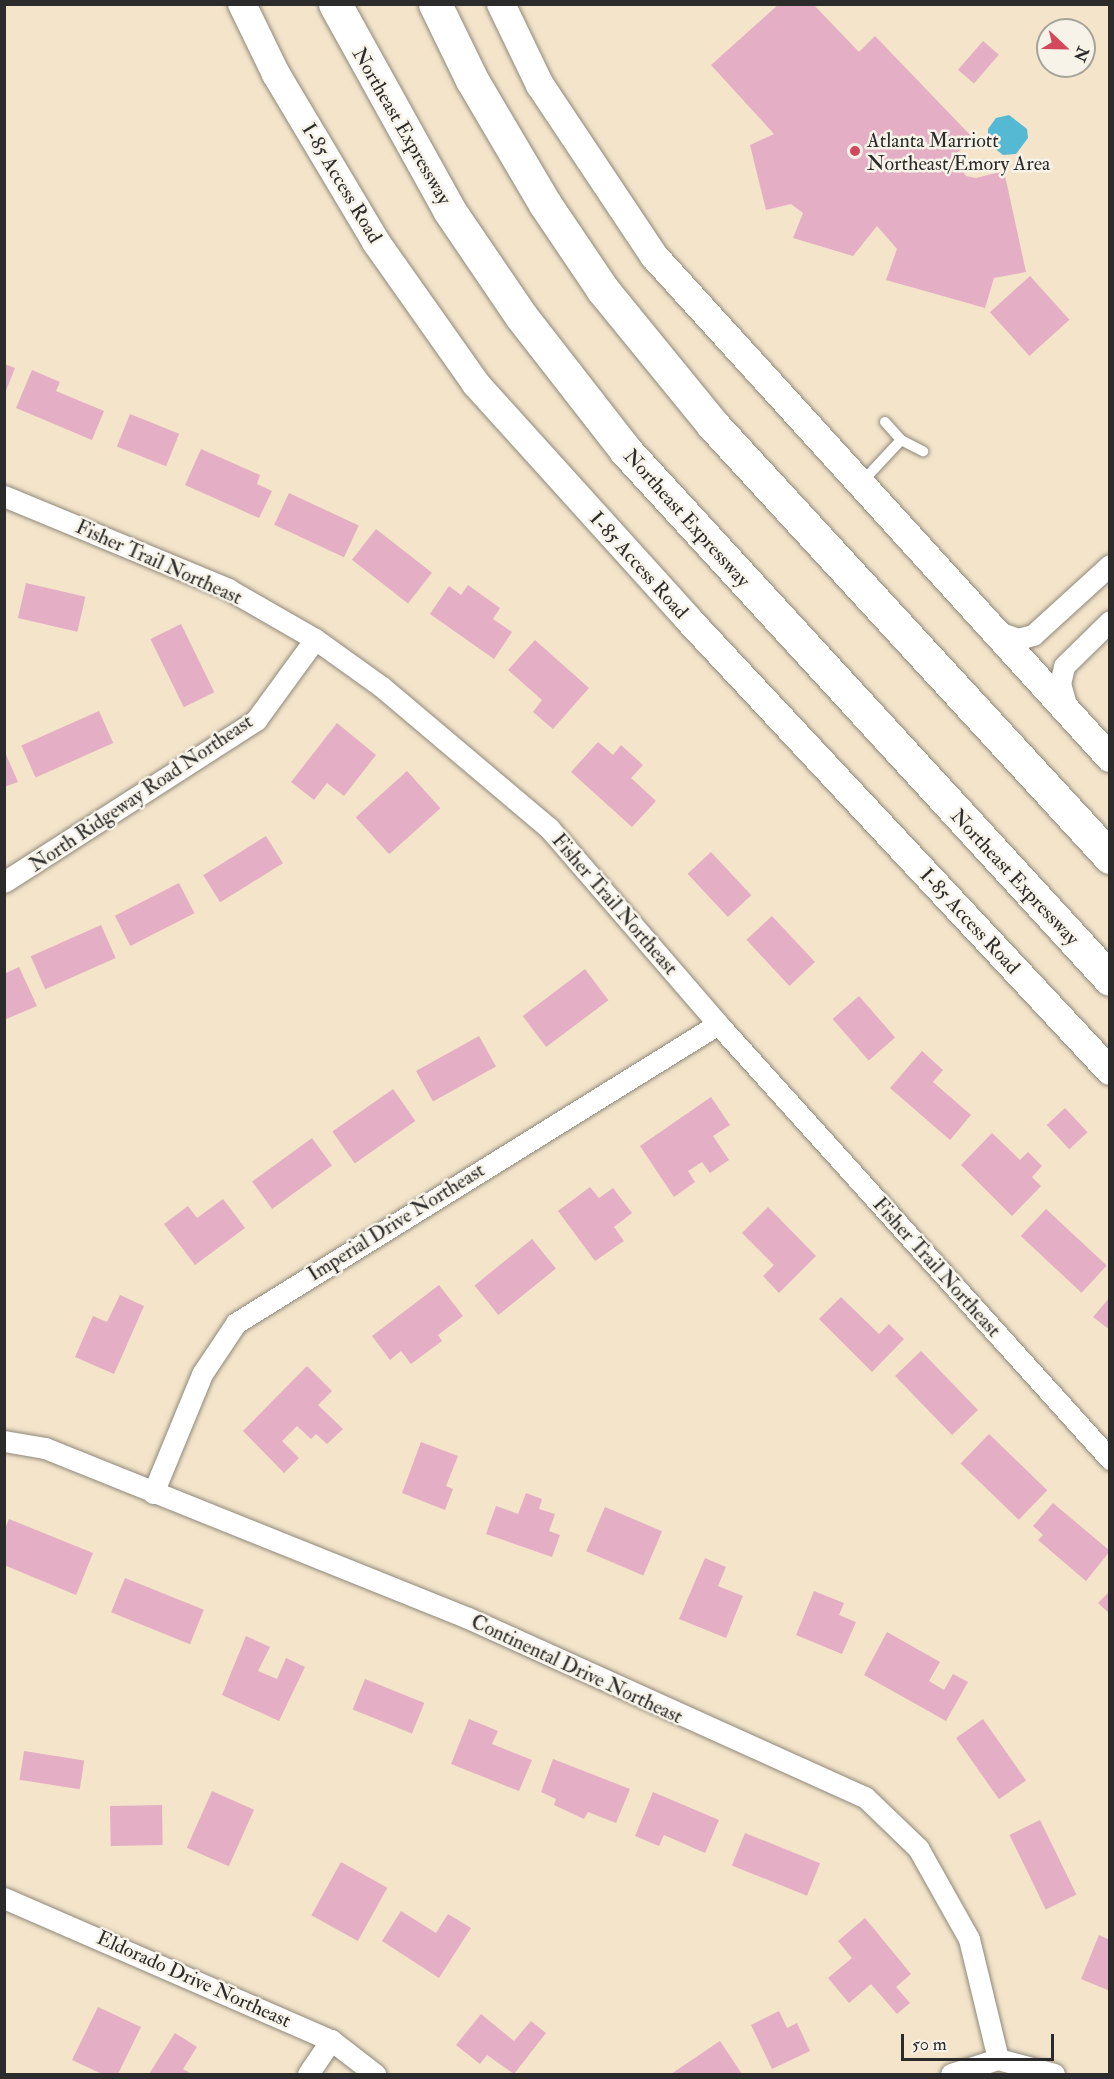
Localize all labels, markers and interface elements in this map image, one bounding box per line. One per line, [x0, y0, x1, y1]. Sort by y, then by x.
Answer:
north arrow [1036, 18, 1096, 78]
street label: Northeast Expressway [347, 43, 457, 209]
text: N [1069, 44, 1093, 64]
street label: I-85 Access Road [297, 119, 387, 247]
place label: Atlanta Marriott Northeast/Emory Area [867, 128, 1050, 175]
marker: Atlanta Marriott Northeast/Emory Area [848, 144, 862, 158]
street label: Northeast Expressway [619, 444, 755, 592]
street label: I-85 Access Road [585, 507, 693, 623]
street label: Fisher Trail Northeast [72, 515, 246, 609]
street label: North Ridgeway Road Northeast [25, 709, 257, 877]
street label: Northeast Expressway [946, 804, 1084, 950]
street label: Fisher Trail Northeast [547, 828, 683, 980]
street label: I-85 Access Road [915, 863, 1025, 979]
street label: Imperial Drive Northeast [303, 1158, 489, 1286]
street label: Fisher Trail Northeast [868, 1192, 1006, 1342]
street label: Continental Drive Northeast [467, 1609, 687, 1729]
street label: Eldorado Drive Northeast [93, 1925, 295, 2033]
scale bar [904, 2022, 1057, 2060]
text: 50 m [912, 2033, 947, 2056]

